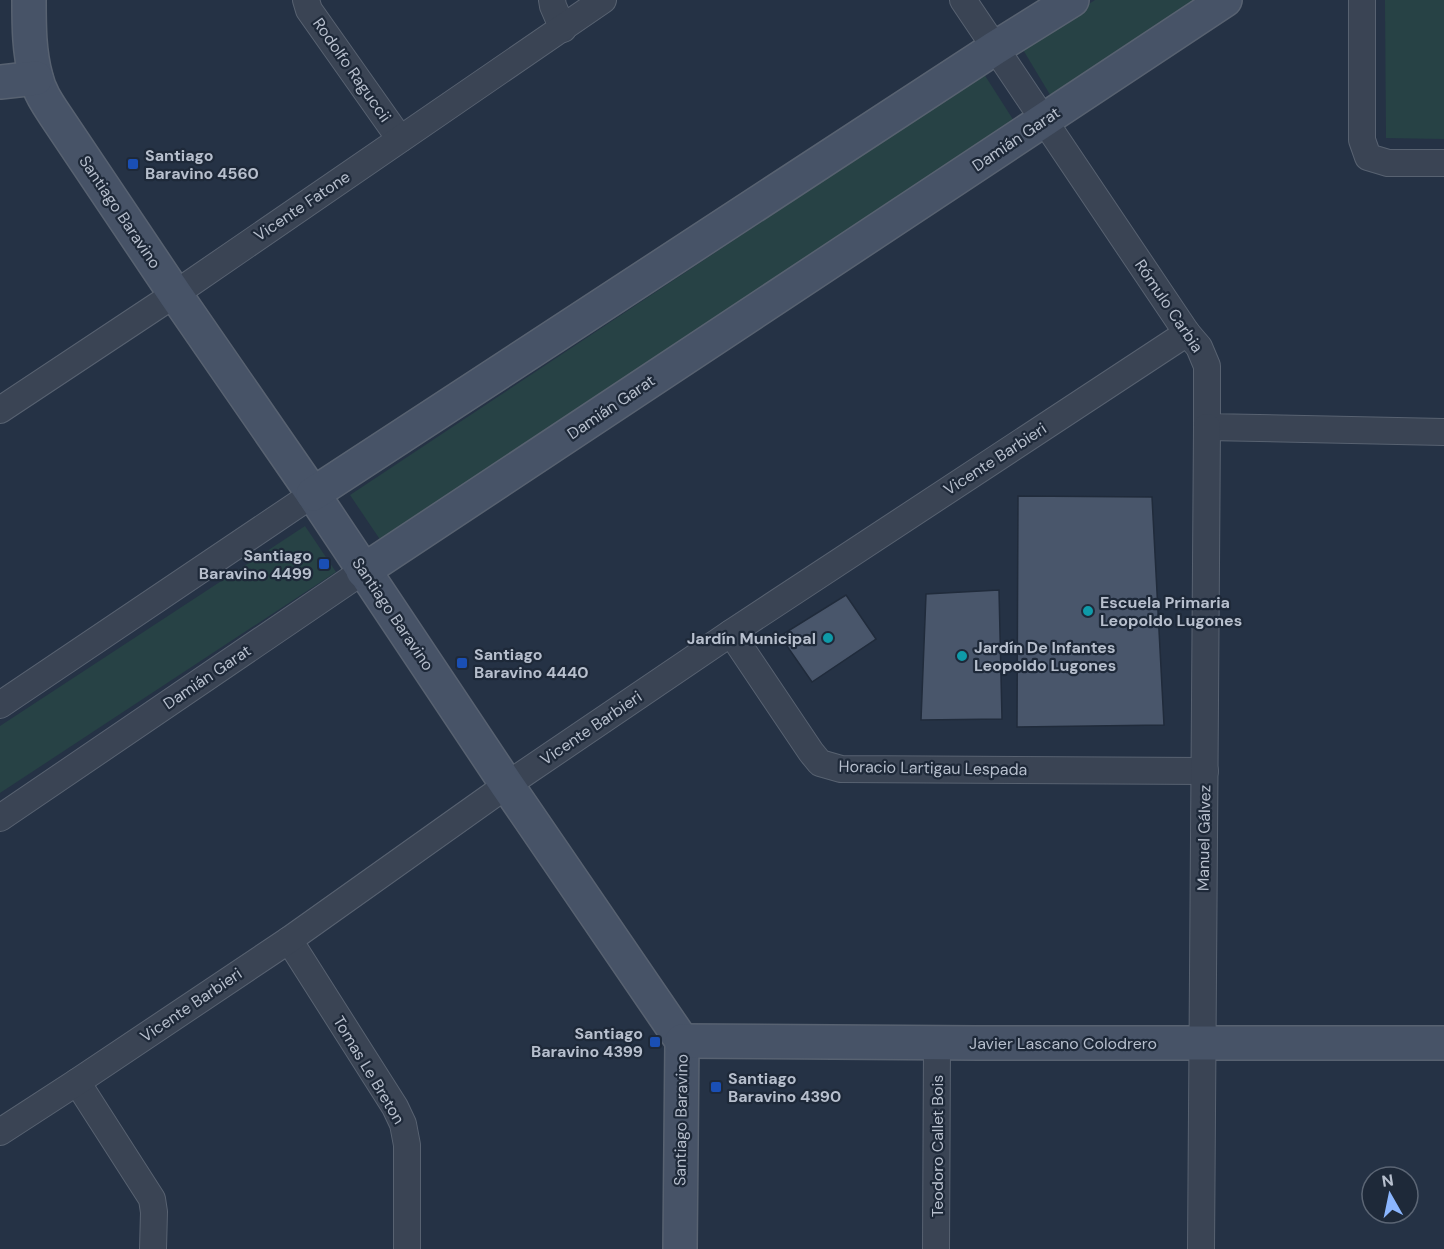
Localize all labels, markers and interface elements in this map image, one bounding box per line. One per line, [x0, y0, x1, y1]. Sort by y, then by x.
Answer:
street label: Rodolfo Raguccii [308, 14, 396, 126]
street label: Damián Garat [968, 102, 1064, 176]
place label: Santiago Baravino 4560 [145, 145, 259, 184]
street label: Santiago Baravino [74, 151, 166, 273]
marker: Santiago Baravino 4560 [126, 157, 140, 171]
street label: Vicente Fatone [250, 166, 354, 246]
street label: Rómulo Carbia [1130, 255, 1208, 357]
street label: Damián Garat [563, 370, 659, 444]
street label: Vicente Barbieri [940, 418, 1050, 500]
place label: Santiago Baravino 4499 [199, 545, 312, 584]
street label: Santiago Baravino [347, 553, 439, 675]
marker: Santiago Baravino 4499 [317, 557, 331, 571]
place label: Escuela Primaria Leopoldo Lugones [1100, 592, 1242, 631]
marker: Escuela Primaria Leopoldo Lugones [1081, 604, 1095, 618]
place label: Jardín Municipal [687, 628, 816, 649]
marker: Jardín Municipal [821, 631, 835, 645]
place label: Jardín De Infantes Leopoldo Lugones [974, 637, 1116, 676]
street label: Damián Garat [159, 640, 255, 714]
place label: Santiago Baravino 4440 [474, 644, 589, 683]
marker: Jardín De Infantes Leopoldo Lugones [955, 649, 969, 663]
marker: Santiago Baravino 4440 [455, 656, 469, 670]
street label: Vicente Barbieri [536, 686, 646, 770]
street label: Horacio Lartigau Lespada [839, 756, 1027, 780]
street label: Manuel Gálvez [1193, 785, 1215, 891]
street label: Vicente Barbieri [136, 963, 246, 1047]
street label: Tomas Le Breton [328, 1012, 410, 1128]
place label: Santiago Baravino 4399 [531, 1023, 643, 1062]
street label: Javier Lascano Colodrero [969, 1033, 1157, 1054]
marker: Santiago Baravino 4399 [648, 1035, 662, 1049]
street label: Santiago Baravino [669, 1054, 693, 1186]
place label: Santiago Baravino 4390 [728, 1068, 841, 1107]
street label: Teodoro Callet Bois [927, 1075, 948, 1217]
marker: Santiago Baravino 4390 [709, 1080, 723, 1094]
north arrow [1360, 1165, 1420, 1225]
text: N [1380, 1169, 1395, 1192]

